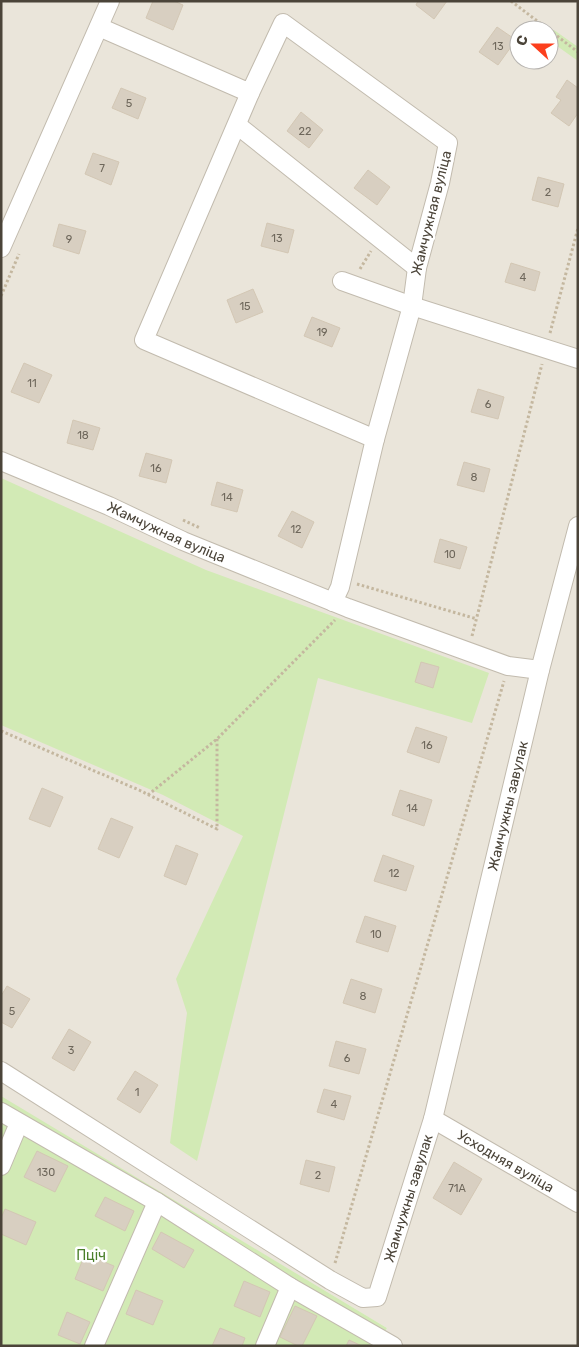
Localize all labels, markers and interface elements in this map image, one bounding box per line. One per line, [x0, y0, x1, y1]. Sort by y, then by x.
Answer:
north arrow [509, 20, 559, 70]
text: С [513, 33, 532, 48]
house number: 13 [492, 40, 504, 53]
house number: 5 [126, 97, 133, 110]
house number: 22 [299, 125, 311, 138]
street label: Жамчужная вуліца [408, 149, 455, 277]
house number: 7 [99, 162, 105, 175]
house number: 2 [545, 186, 551, 199]
house number: 13 [271, 232, 283, 245]
house number: 9 [66, 233, 72, 246]
house number: 4 [520, 271, 527, 284]
house number: 15 [239, 300, 251, 313]
house number: 19 [316, 326, 328, 339]
house number: 11 [27, 377, 37, 390]
house number: 6 [485, 398, 492, 411]
house number: 18 [77, 429, 89, 442]
house number: 16 [150, 462, 162, 475]
house number: 8 [471, 471, 478, 484]
house number: 14 [221, 491, 233, 504]
street label: Жамчужная вуліца [104, 498, 228, 566]
house number: 12 [290, 523, 302, 536]
house number: 10 [444, 548, 456, 561]
house number: 16 [421, 739, 433, 752]
street label: Жамчужны завулак [484, 739, 532, 873]
house number: 14 [406, 802, 418, 815]
house number: 12 [388, 867, 400, 880]
house number: 10 [370, 928, 382, 941]
house number: 8 [360, 990, 367, 1003]
house number: 5 [9, 1005, 16, 1018]
house number: 3 [68, 1044, 75, 1057]
house number: 6 [344, 1052, 351, 1065]
house number: 1 [135, 1086, 139, 1099]
house number: 4 [331, 1098, 338, 1111]
street label: Усходняя вуліца [454, 1127, 557, 1196]
street label: Жамчужны завулак [380, 1132, 437, 1264]
house number: 130 [37, 1166, 55, 1179]
house number: 2 [315, 1169, 321, 1182]
house number: 71А [448, 1182, 466, 1195]
park label: Пціч [76, 1247, 106, 1264]

